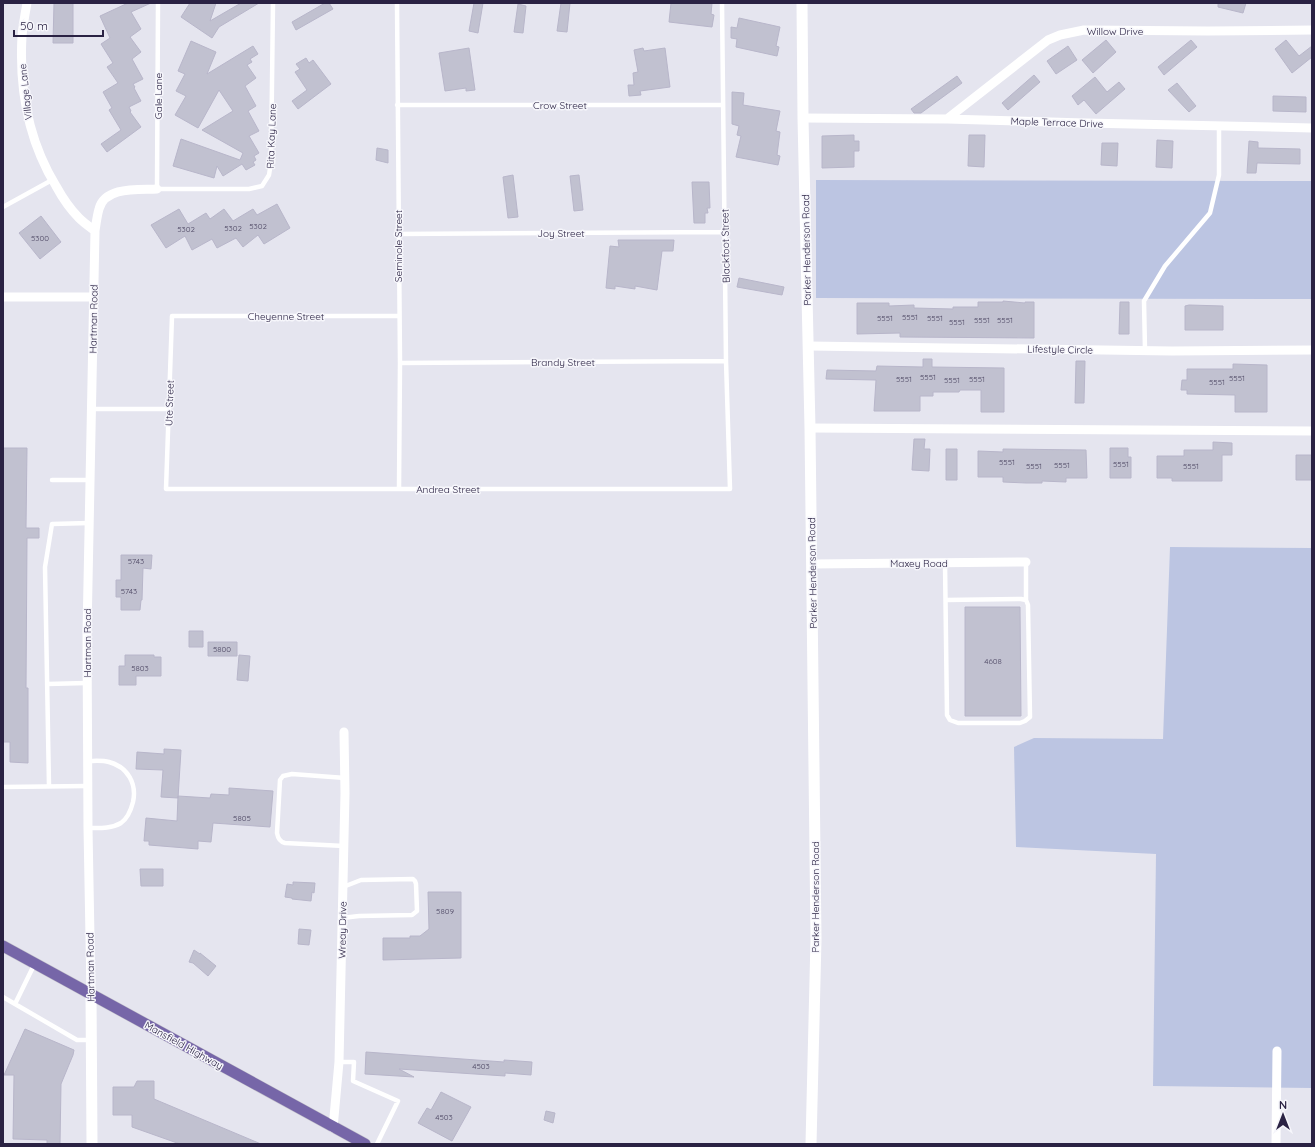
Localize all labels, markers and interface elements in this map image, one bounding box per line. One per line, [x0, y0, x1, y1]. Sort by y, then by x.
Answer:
scale bar [14, 12, 103, 38]
text: 50 m [20, 18, 48, 33]
street label: Willow Drive [1087, 25, 1144, 38]
street label: Village Lane [16, 63, 35, 121]
street label: Gale Lane [152, 72, 165, 119]
street label: Crow Street [533, 99, 587, 112]
street label: Rita Kay Lane [264, 103, 279, 169]
street label: Maple Terrace Drive [1010, 114, 1104, 131]
street label: Parker Henderson Road [799, 194, 814, 306]
street label: Blackfoot Street [718, 208, 733, 283]
street label: Seminole Street [392, 209, 405, 282]
house number: 5302 [249, 221, 267, 231]
house number: 5302 [224, 223, 242, 233]
house number: 5302 [177, 224, 195, 234]
street label: Joy Street [537, 227, 585, 240]
house number: 5300 [31, 233, 49, 243]
street label: Hartman Road [86, 284, 101, 354]
street label: Cheyenne Street [248, 310, 325, 323]
house number: 5551 [902, 312, 918, 322]
house number: 5551 [877, 313, 893, 323]
house number: 5551 [927, 313, 943, 323]
house number: 5551 [974, 315, 990, 325]
house number: 5551 [997, 315, 1013, 325]
house number: 5551 [949, 317, 965, 327]
street label: Lifestyle Circle [1027, 342, 1093, 357]
street label: Brandy Street [531, 356, 596, 369]
house number: 5551 [920, 372, 936, 382]
house number: 5551 [1229, 373, 1245, 383]
house number: 5551 [896, 374, 912, 384]
house number: 5551 [969, 374, 985, 384]
house number: 5551 [944, 375, 960, 385]
house number: 5551 [1209, 377, 1225, 387]
street label: Ute Street [162, 379, 177, 426]
house number: 5551 [999, 457, 1015, 467]
house number: 5551 [1113, 459, 1129, 469]
house number: 5551 [1054, 460, 1070, 470]
house number: 5551 [1026, 461, 1042, 471]
house number: 5551 [1183, 461, 1199, 471]
street label: Andrea Street [416, 483, 480, 496]
street label: Parker Henderson Road [805, 517, 820, 629]
house number: 5743 [128, 556, 144, 566]
street label: Maxey Road [890, 557, 948, 570]
house number: 5743 [121, 586, 137, 596]
street label: Hartman Road [81, 609, 94, 678]
house number: 5800 [213, 644, 231, 654]
house number: 4608 [984, 656, 1002, 666]
house number: 5803 [131, 663, 149, 673]
house number: 5805 [233, 813, 251, 823]
street label: Parker Henderson Road [809, 841, 822, 953]
street label: Wreay Drive [335, 901, 350, 959]
house number: 5809 [436, 906, 454, 916]
street label: Hartman Road [83, 932, 98, 1002]
street label: Mansfield Highway [142, 1018, 225, 1072]
house number: 4503 [472, 1061, 490, 1071]
north arrow [1263, 1095, 1303, 1135]
text: N [1279, 1098, 1287, 1112]
house number: 4503 [435, 1112, 453, 1122]

